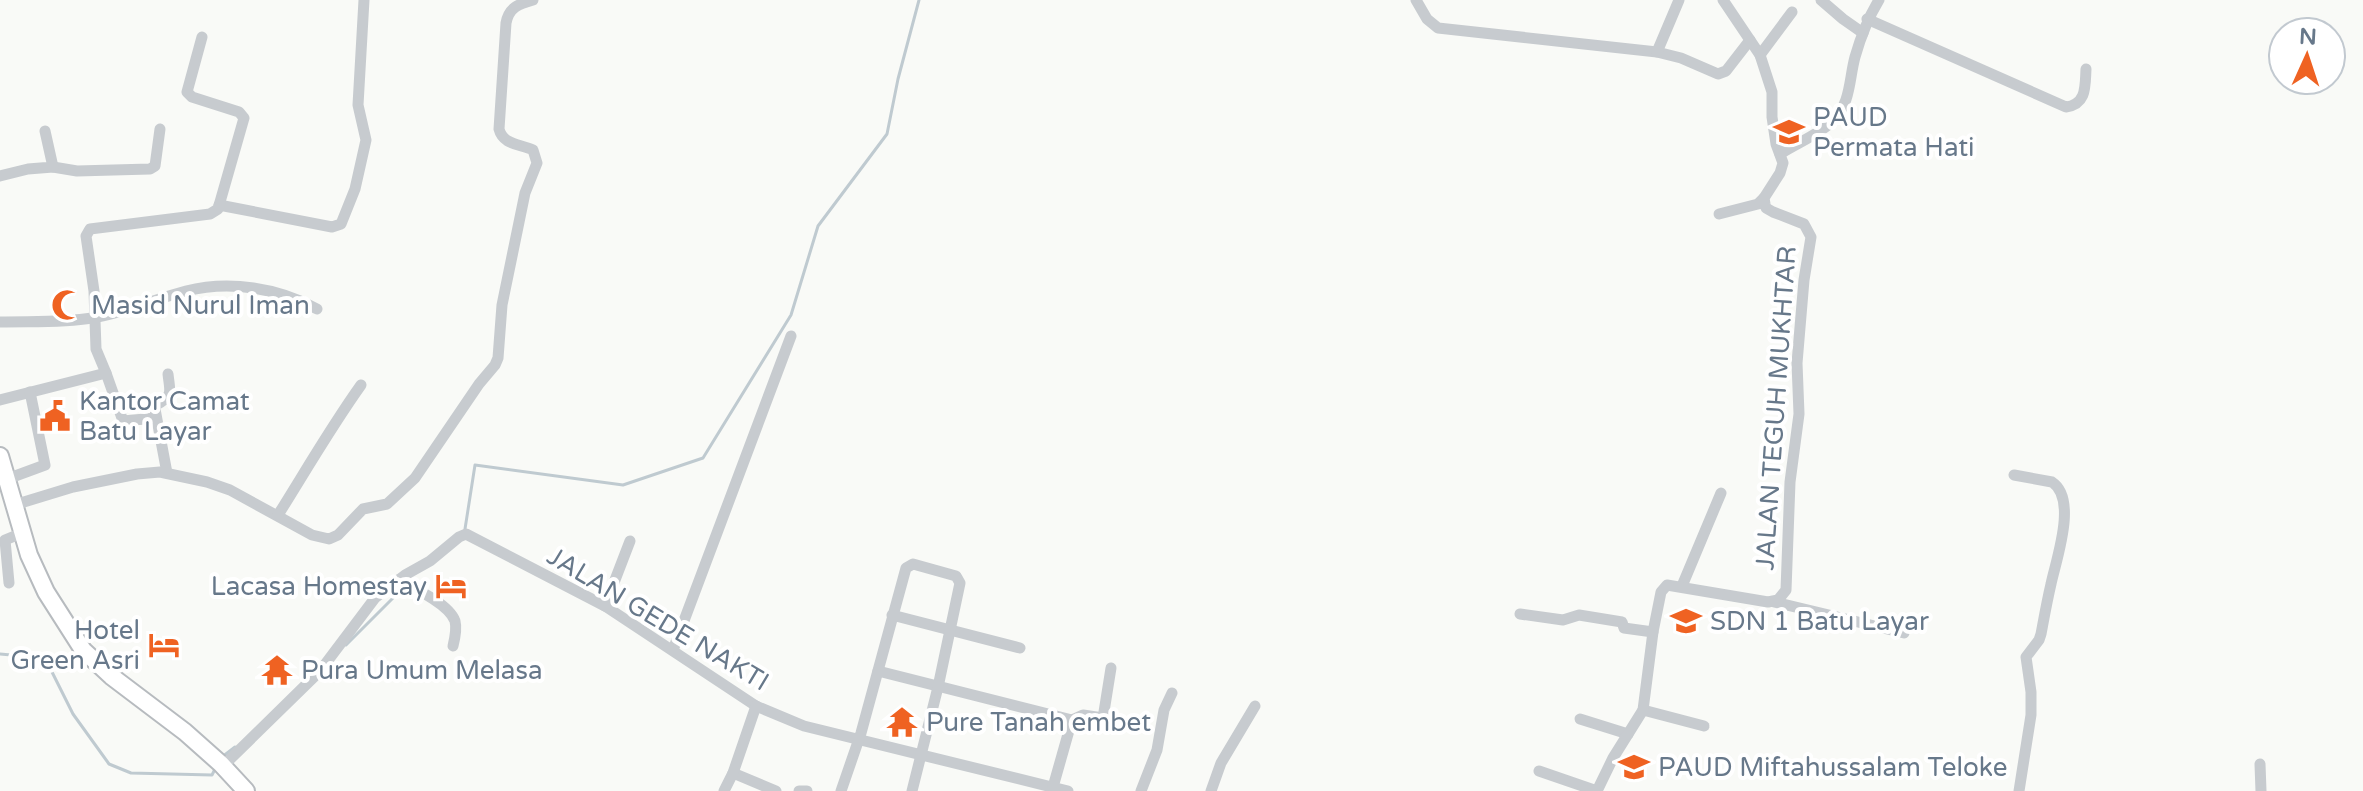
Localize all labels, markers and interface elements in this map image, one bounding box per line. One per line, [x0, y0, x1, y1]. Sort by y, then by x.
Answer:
north arrow [2267, 16, 2347, 96]
text: N [2298, 24, 2317, 50]
place label: PAUD Permata Hati [1813, 102, 1975, 163]
school or university icon: PAUD Permata Hati [1772, 115, 1806, 149]
street label: JALAN TEGUH MUKHTAR [1749, 245, 1803, 571]
mosque icon: Masid Nurul Iman [50, 288, 84, 322]
place label: Masid Nurul Iman [91, 290, 310, 321]
place label: Kantor Camat Batu Layar [79, 386, 250, 447]
public building icon: Kantor Camat Batu Layar [38, 399, 72, 433]
street label: JALAN GEDE NAKTI [542, 541, 774, 697]
hotel icon: Lacasa Homestay [434, 569, 468, 603]
place label: Lacasa Homestay [211, 571, 427, 602]
school or university icon: SDN 1 Batu Layar [1669, 604, 1703, 638]
place label: SDN 1 Batu Layar [1710, 606, 1929, 637]
place label: Hotel Green Asri [10, 615, 140, 676]
hotel icon: Hotel Green Asri [147, 628, 181, 662]
temple icon: Pura Umum Melasa [260, 653, 294, 687]
place label: Pura Umum Melasa [301, 655, 543, 686]
temple icon: Pure Tanah embet [885, 705, 919, 739]
place label: Pure Tanah embet [926, 707, 1151, 738]
school or university icon: PAUD Miftahussalam Teloke [1617, 750, 1651, 784]
place label: PAUD Miftahussalam Teloke [1658, 752, 2007, 783]

